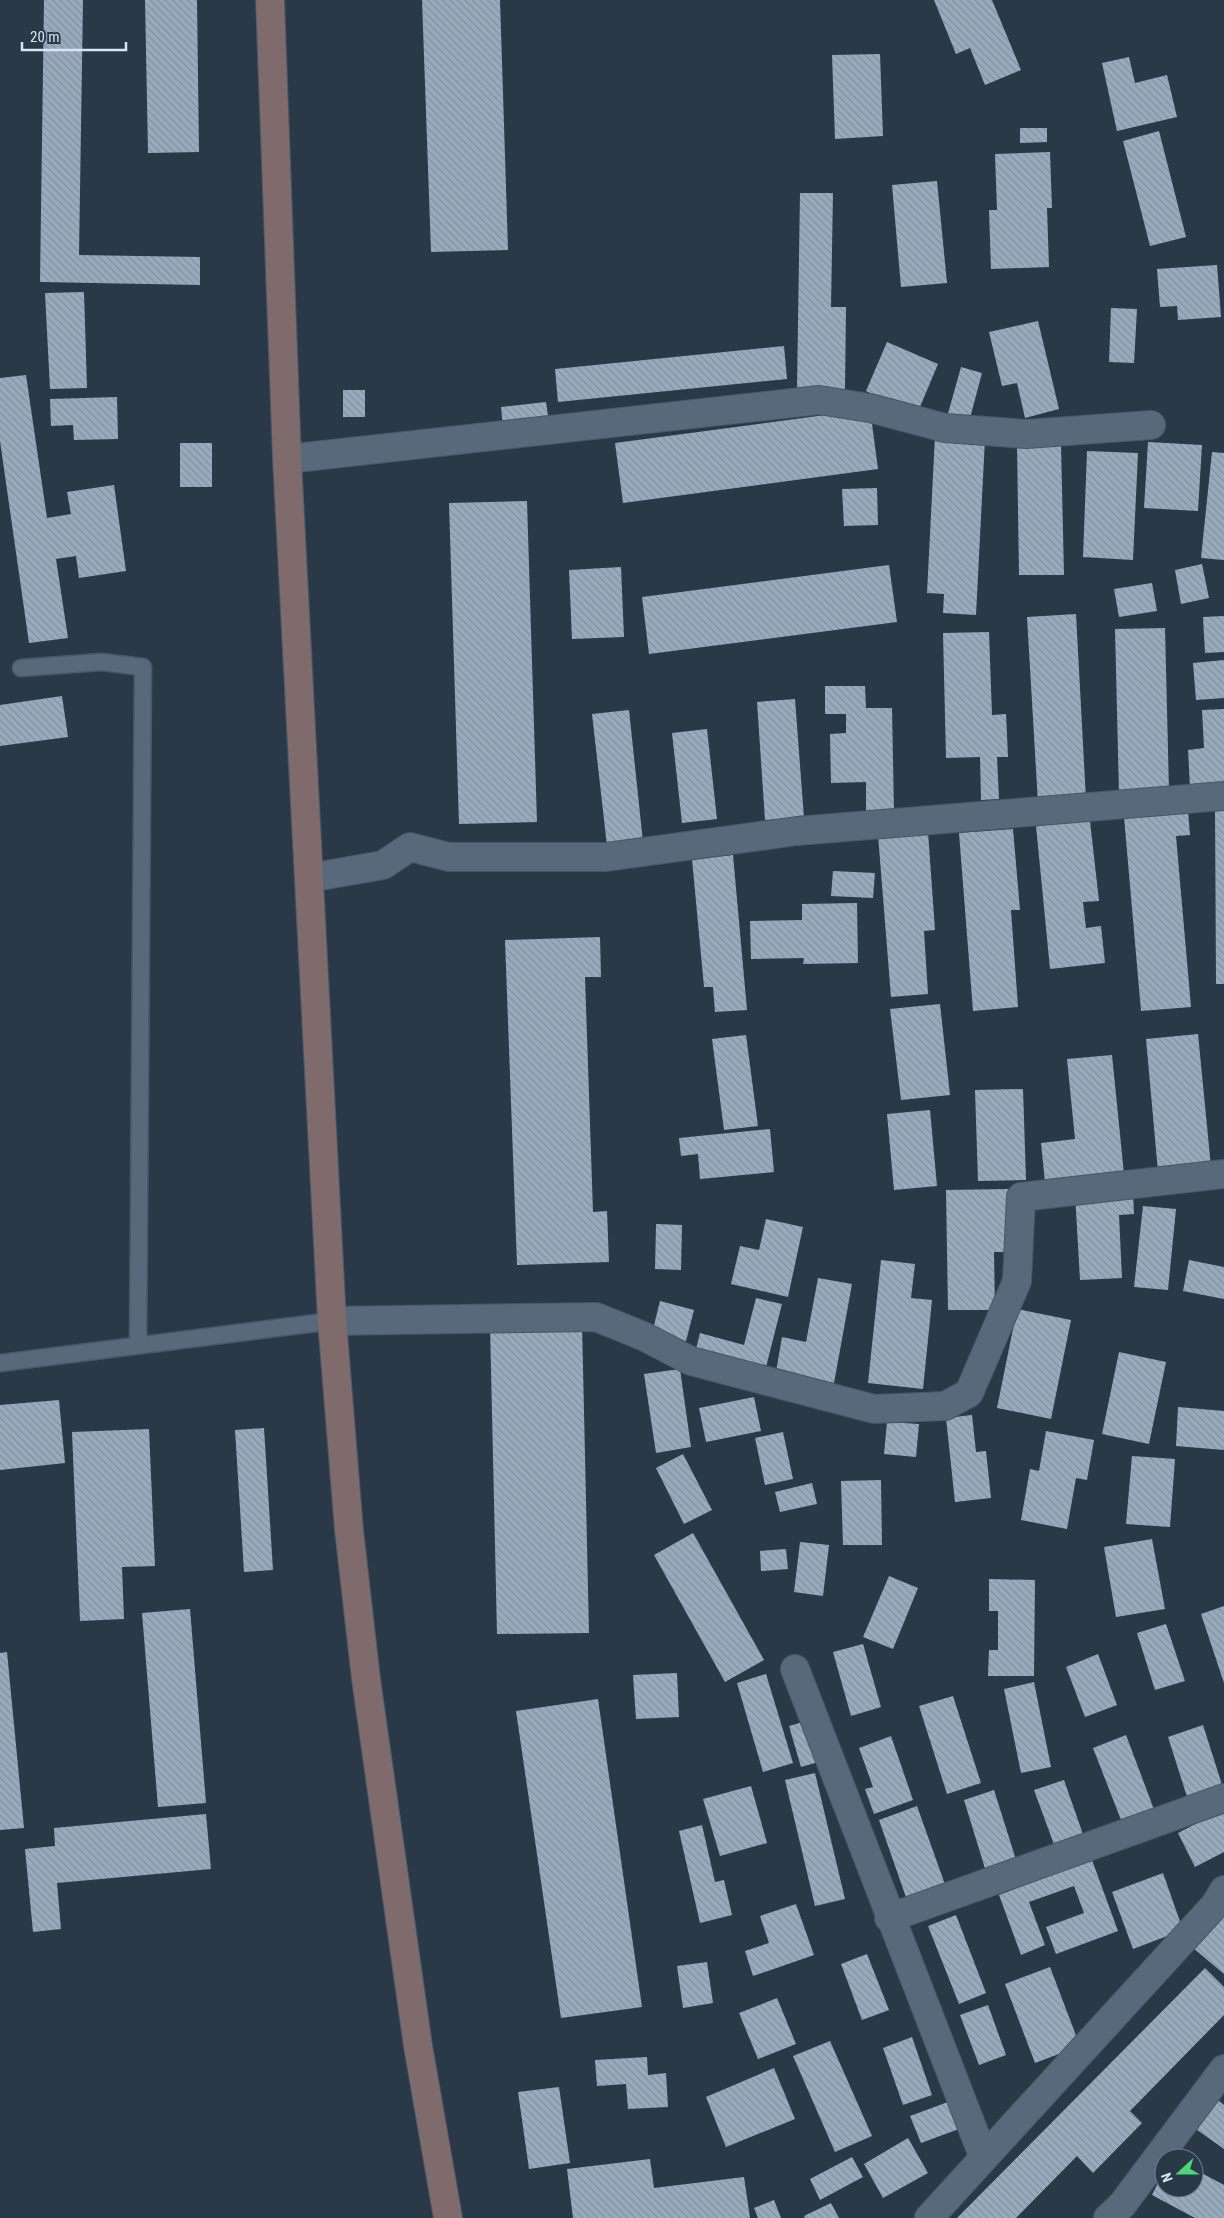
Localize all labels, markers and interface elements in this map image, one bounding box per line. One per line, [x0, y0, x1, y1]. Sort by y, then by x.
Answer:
scale bar [22, 20, 126, 52]
text: 20 m [30, 28, 60, 46]
north arrow [1154, 2148, 1204, 2198]
text: N [1158, 2171, 1176, 2185]

